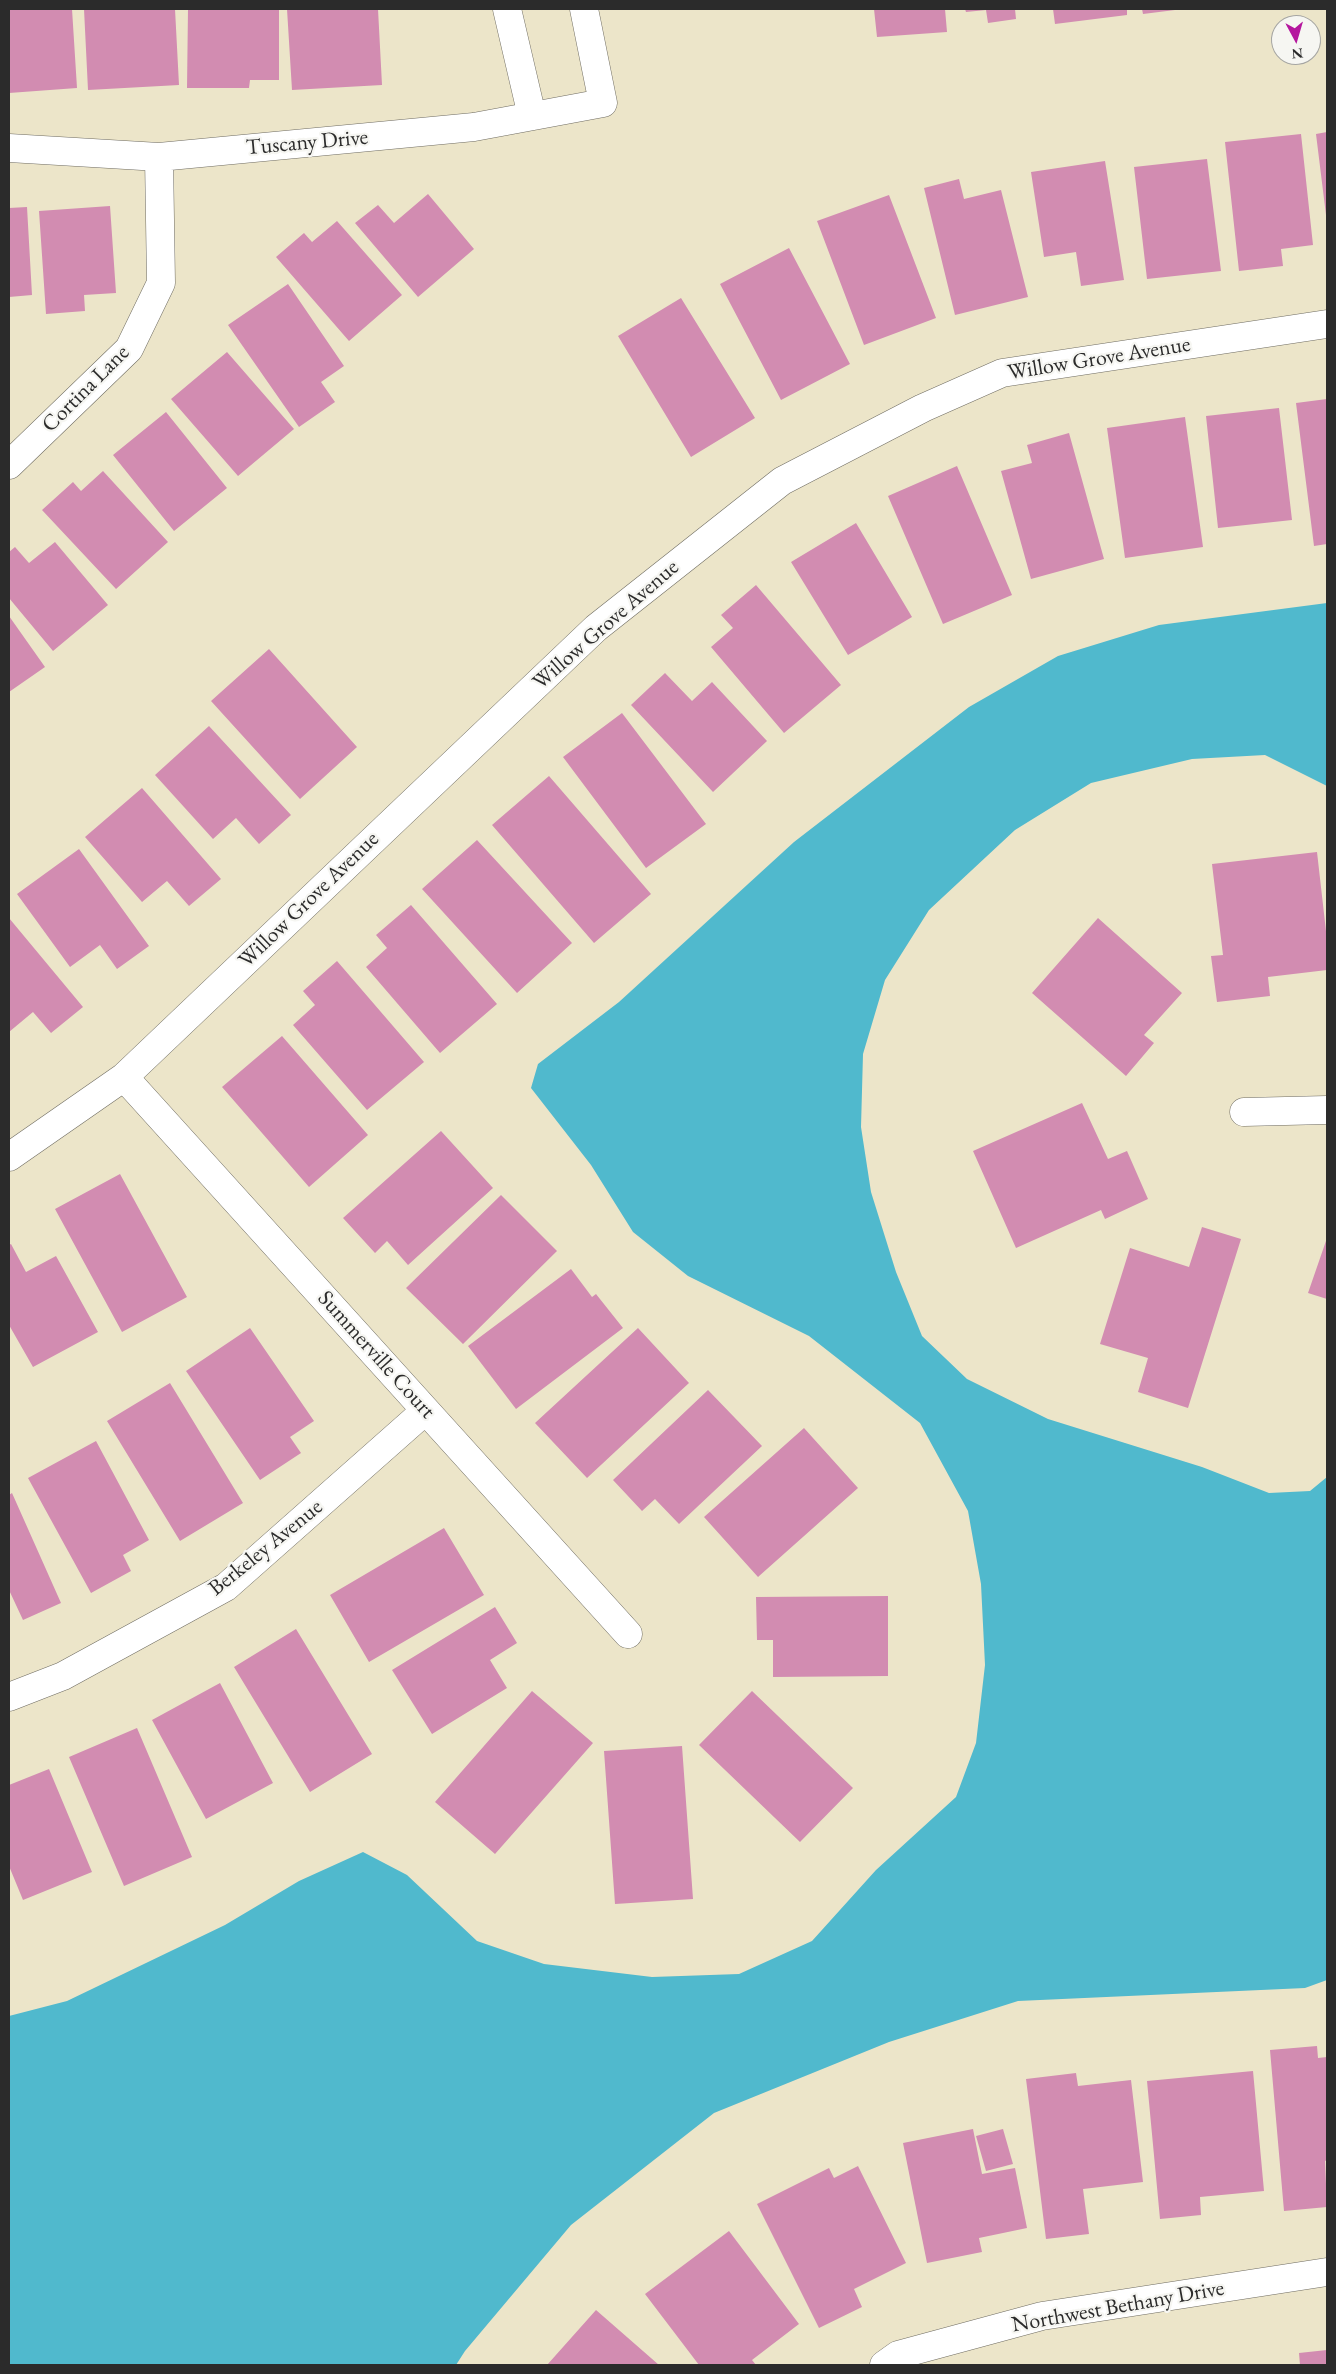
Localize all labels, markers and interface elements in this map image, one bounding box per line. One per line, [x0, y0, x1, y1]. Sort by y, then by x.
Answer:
north arrow [1271, 15, 1321, 65]
text: N [1291, 44, 1304, 63]
street label: Tuscany Drive [245, 125, 369, 161]
street label: Willow Grove Avenue [1006, 332, 1192, 386]
street label: Cortina Lane [37, 340, 135, 438]
street label: Willow Grove Avenue [528, 554, 684, 696]
street label: Willow Grove Avenue [233, 826, 385, 974]
street label: Summerville Court [312, 1286, 440, 1424]
street label: Berkeley Avenue [204, 1494, 328, 1602]
street label: Northwest Bethany Drive [1010, 2275, 1226, 2339]

